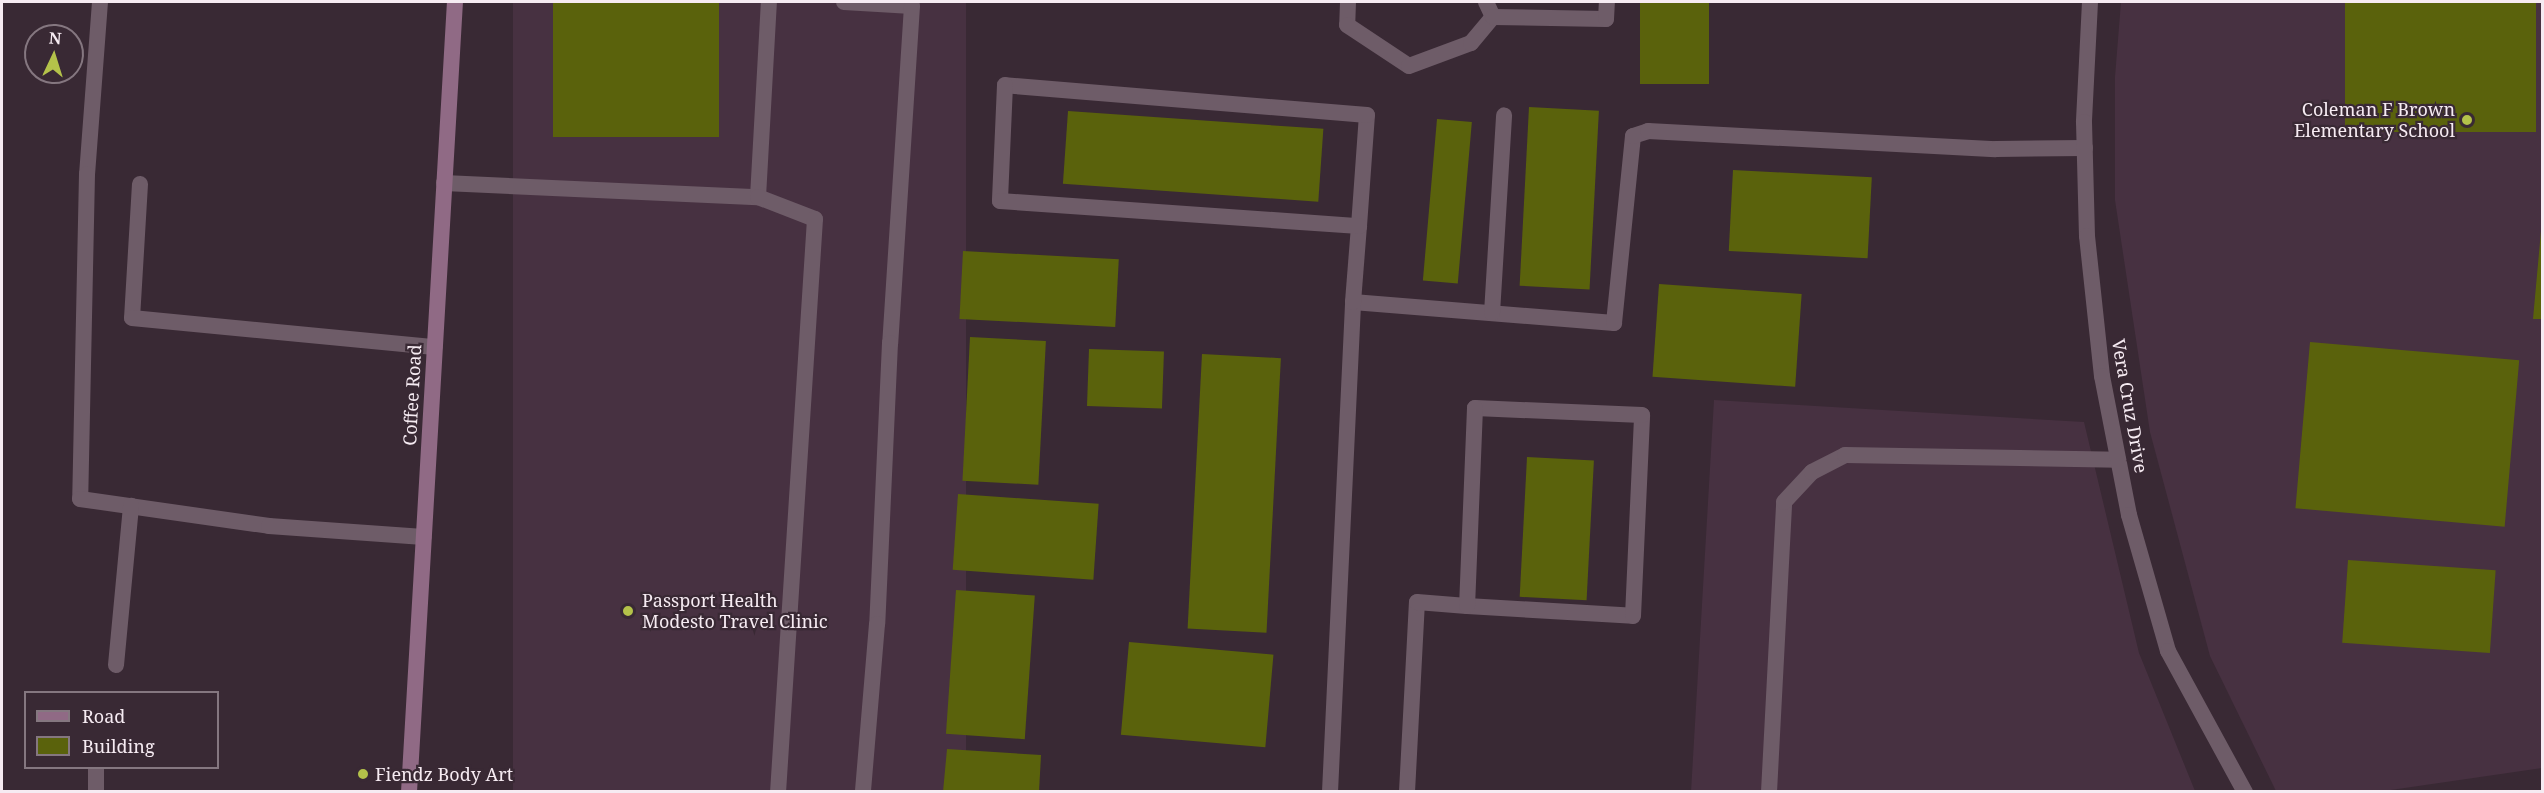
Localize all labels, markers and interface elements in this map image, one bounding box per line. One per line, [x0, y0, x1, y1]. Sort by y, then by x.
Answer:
north arrow [24, 24, 84, 84]
text: N [48, 27, 62, 49]
place label: Coleman F Brown Elementary School [2294, 99, 2455, 142]
marker: Coleman F Brown Elementary School [2460, 113, 2474, 127]
street label: Vera Cruz Drive [2108, 337, 2152, 475]
street label: Coffee Road [399, 344, 425, 446]
place label: Passport Health Modesto Travel Clinic [642, 590, 828, 632]
marker: Passport Health Modesto Travel Clinic [619, 602, 637, 620]
legend [24, 691, 219, 769]
text: Road [82, 704, 125, 728]
text: Building [82, 734, 155, 758]
place label: Fiendz Body Art [375, 763, 513, 785]
marker: Fiendz Body Art [356, 767, 370, 781]

